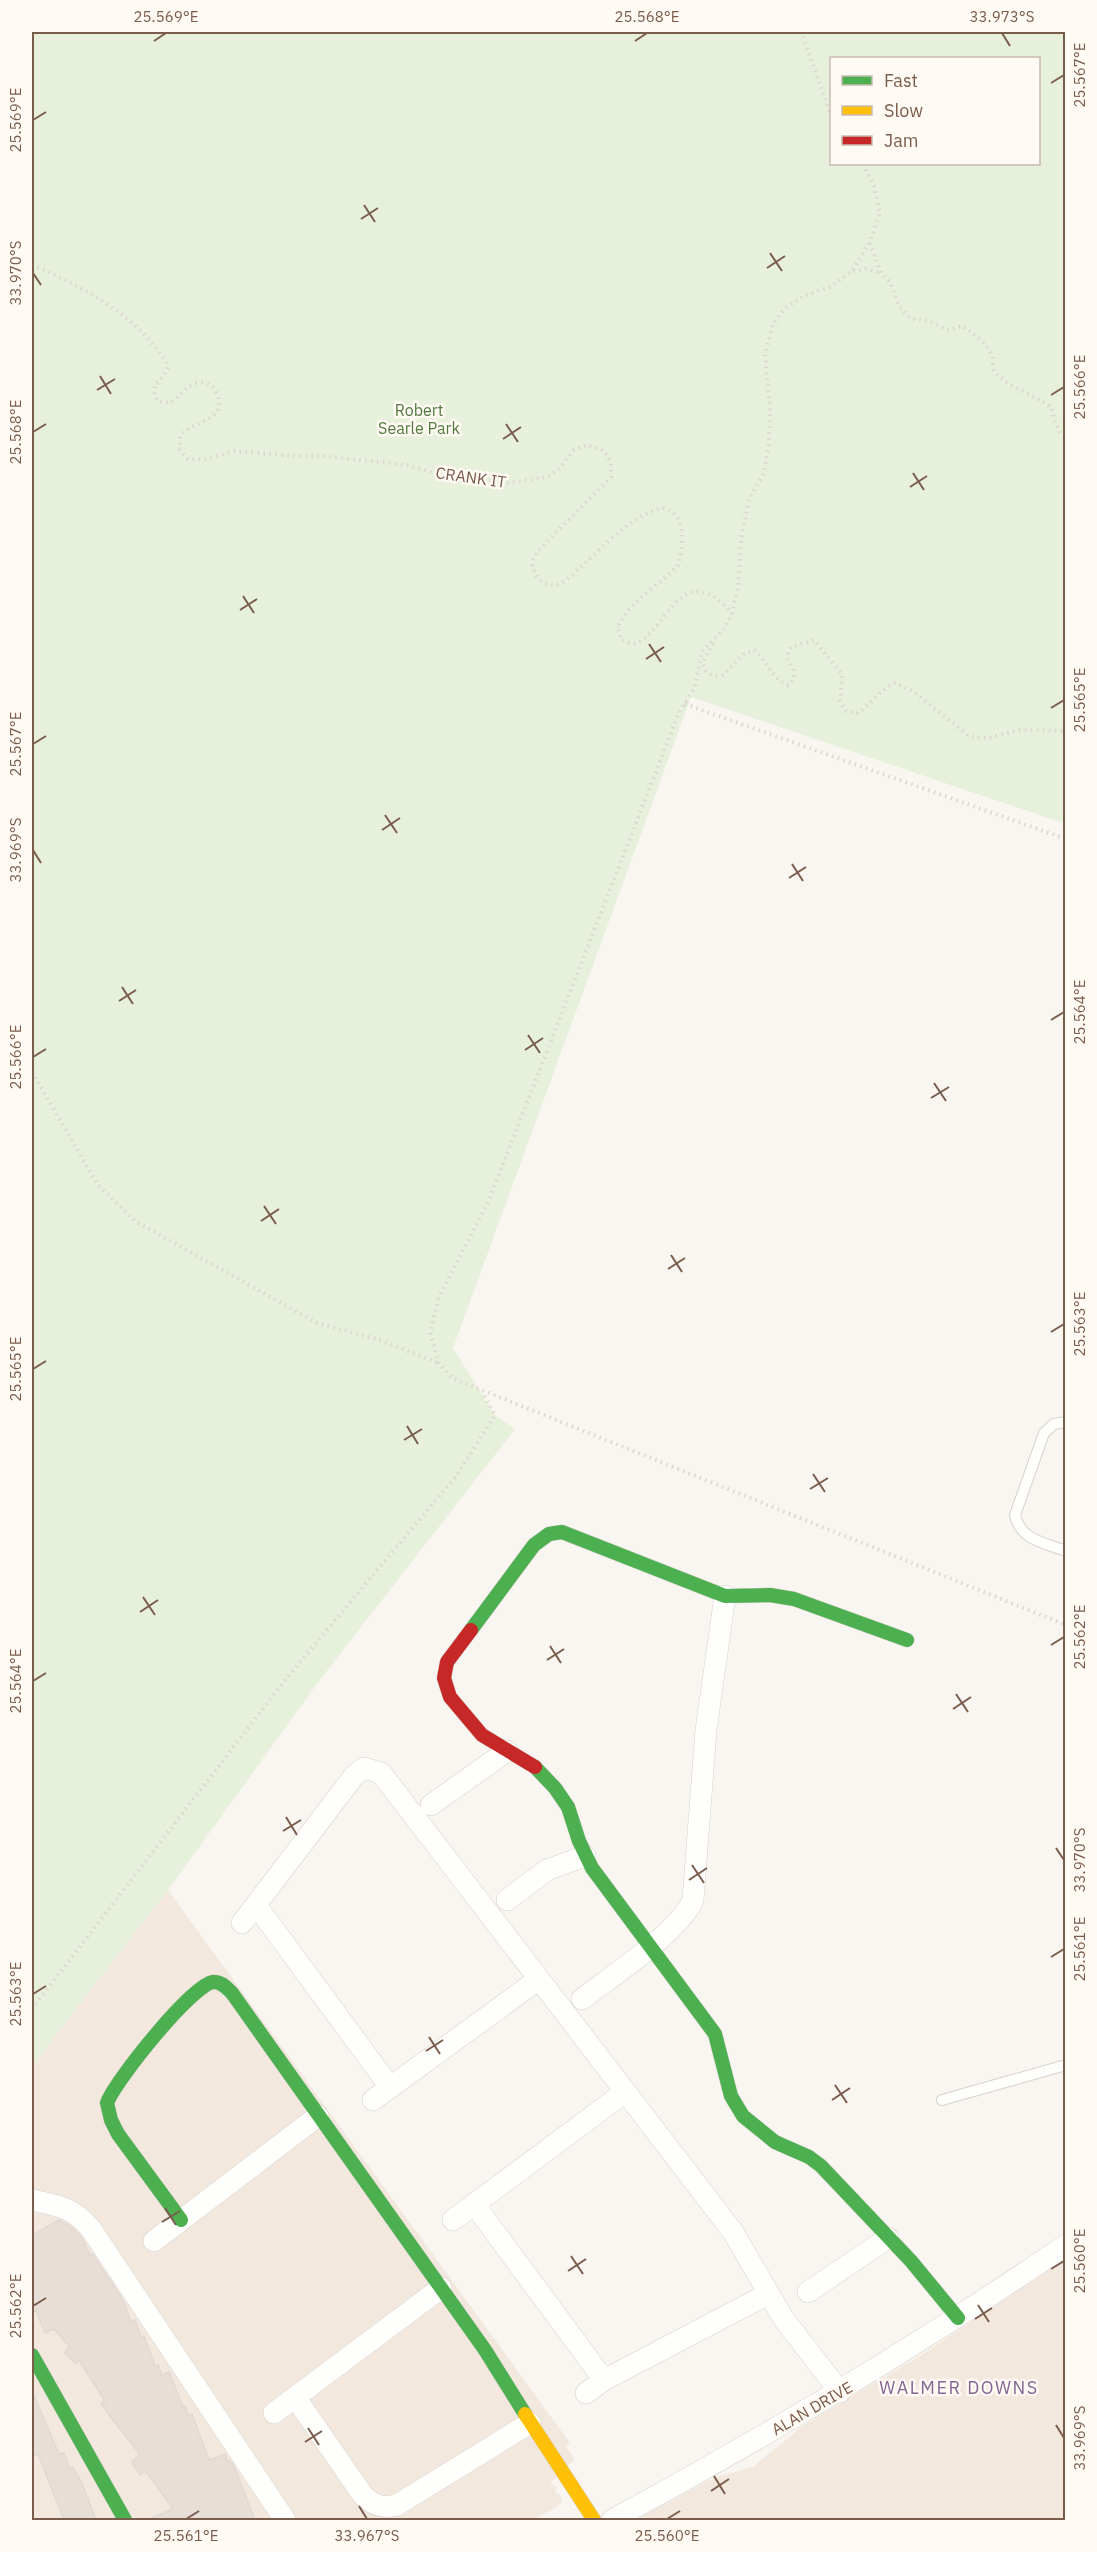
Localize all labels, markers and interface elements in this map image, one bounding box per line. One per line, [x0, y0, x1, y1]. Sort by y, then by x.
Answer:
text: 25.569°E [134, 7, 198, 26]
text: 25.568°E [615, 7, 679, 26]
text: 33.973°S [970, 7, 1034, 26]
text: 25.567°E [1070, 43, 1089, 107]
legend [830, 57, 1040, 165]
text: Fast [884, 69, 918, 92]
text: 25.569°E [6, 88, 25, 152]
text: Slow [884, 99, 923, 122]
text: Jam [884, 129, 919, 152]
text: 33.970°S [6, 241, 25, 305]
text: 25.566°E [1070, 355, 1089, 419]
text: 25.568°E [6, 400, 25, 464]
park label: Robert Searle Park [378, 400, 460, 438]
street label: CRANK IT [434, 462, 508, 492]
text: 25.565°E [1070, 668, 1089, 732]
text: 25.567°E [6, 712, 25, 776]
text: 33.969°S [6, 818, 25, 882]
text: 25.564°E [1070, 980, 1089, 1044]
text: 25.566°E [6, 1025, 25, 1089]
text: 25.563°E [1070, 1292, 1089, 1356]
text: 25.565°E [6, 1337, 25, 1401]
text: 25.562°E [1070, 1605, 1089, 1669]
text: 25.564°E [6, 1649, 25, 1713]
text: 33.970°S [1070, 1828, 1089, 1892]
text: 25.561°E [1070, 1917, 1089, 1981]
text: 25.563°E [6, 1962, 25, 2026]
text: 25.560°E [1070, 2229, 1089, 2293]
text: 25.562°E [6, 2274, 25, 2338]
district label: WALMER DOWNS [879, 2376, 1039, 2399]
street label: ALAN DRIVE [768, 2377, 856, 2439]
text: 33.969°S [1070, 2406, 1089, 2470]
text: 25.561°E [154, 2526, 218, 2545]
text: 33.967°S [335, 2526, 399, 2545]
text: 25.560°E [635, 2526, 699, 2545]

